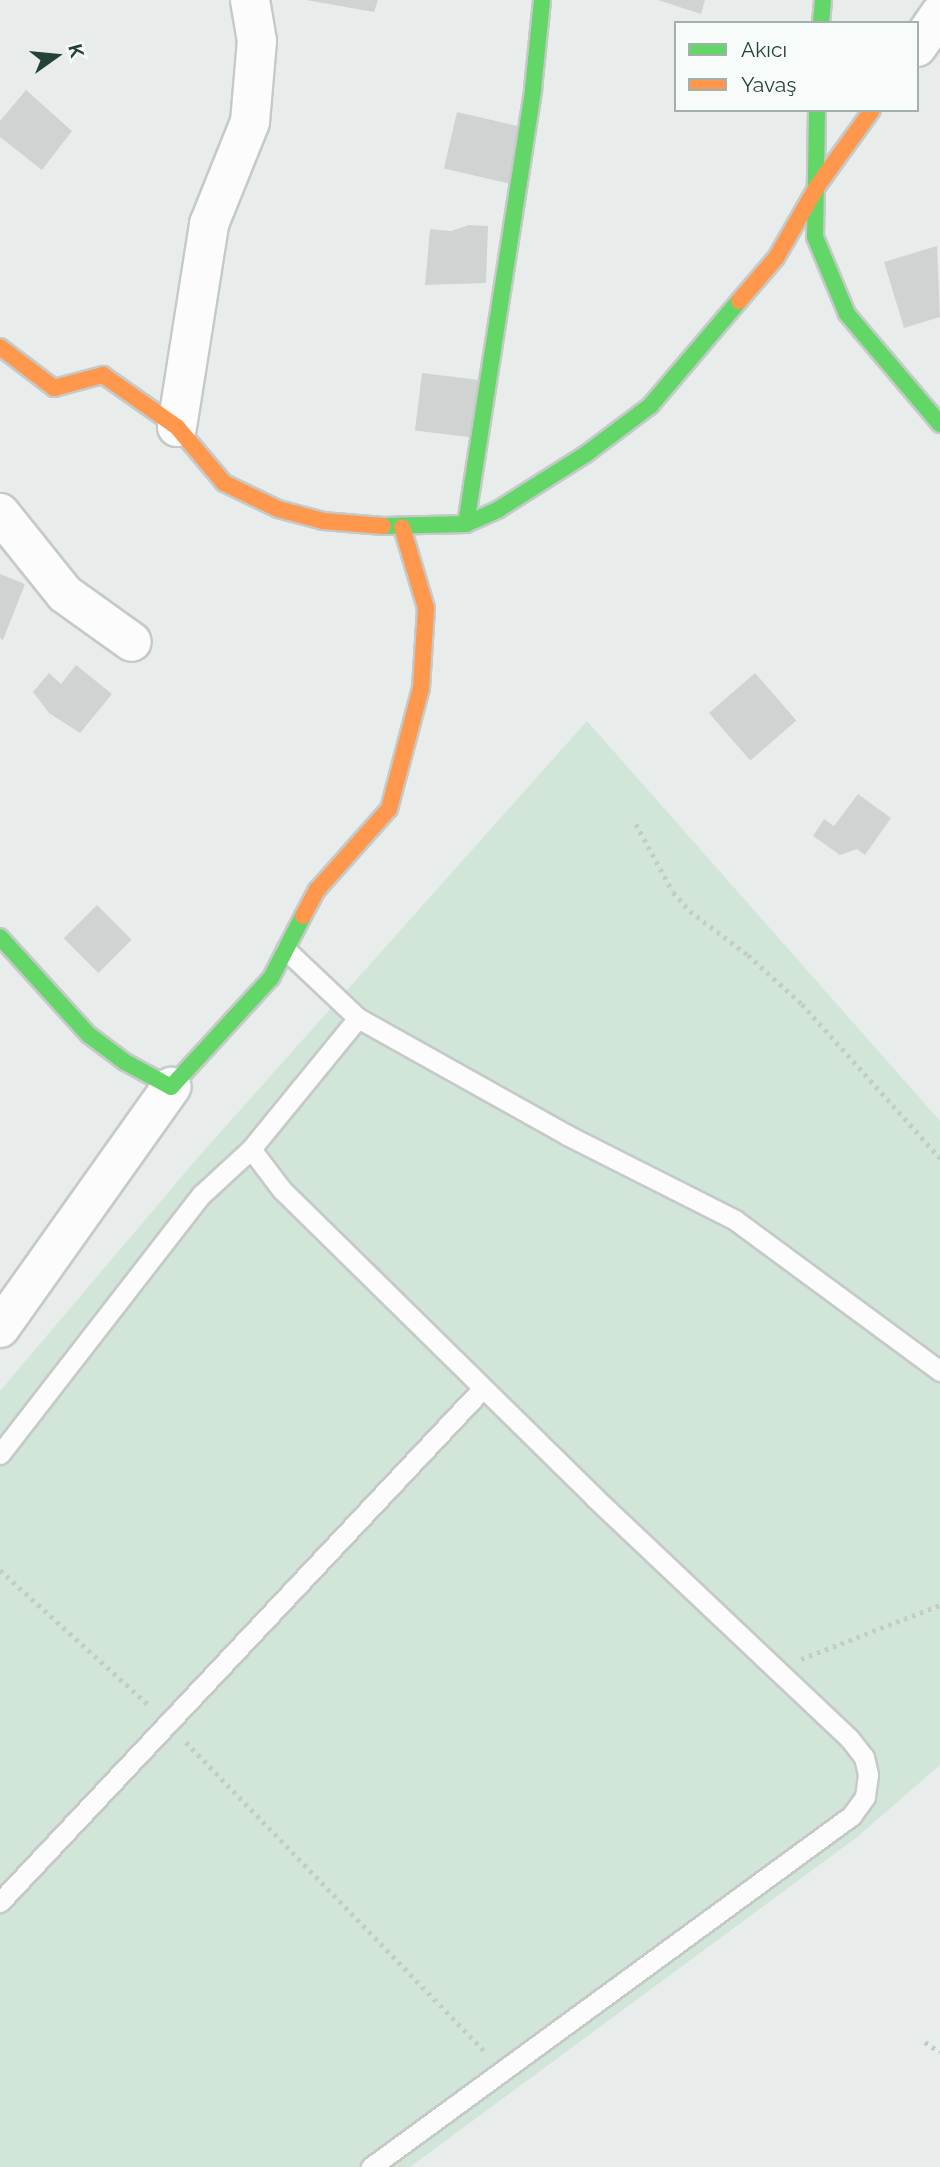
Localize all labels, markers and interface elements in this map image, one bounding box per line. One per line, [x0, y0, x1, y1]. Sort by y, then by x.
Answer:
north arrow [21, 21, 91, 91]
legend [674, 21, 919, 112]
text: Akıcı [741, 37, 787, 62]
text: K [64, 42, 89, 60]
text: Yavaş [741, 72, 796, 97]

